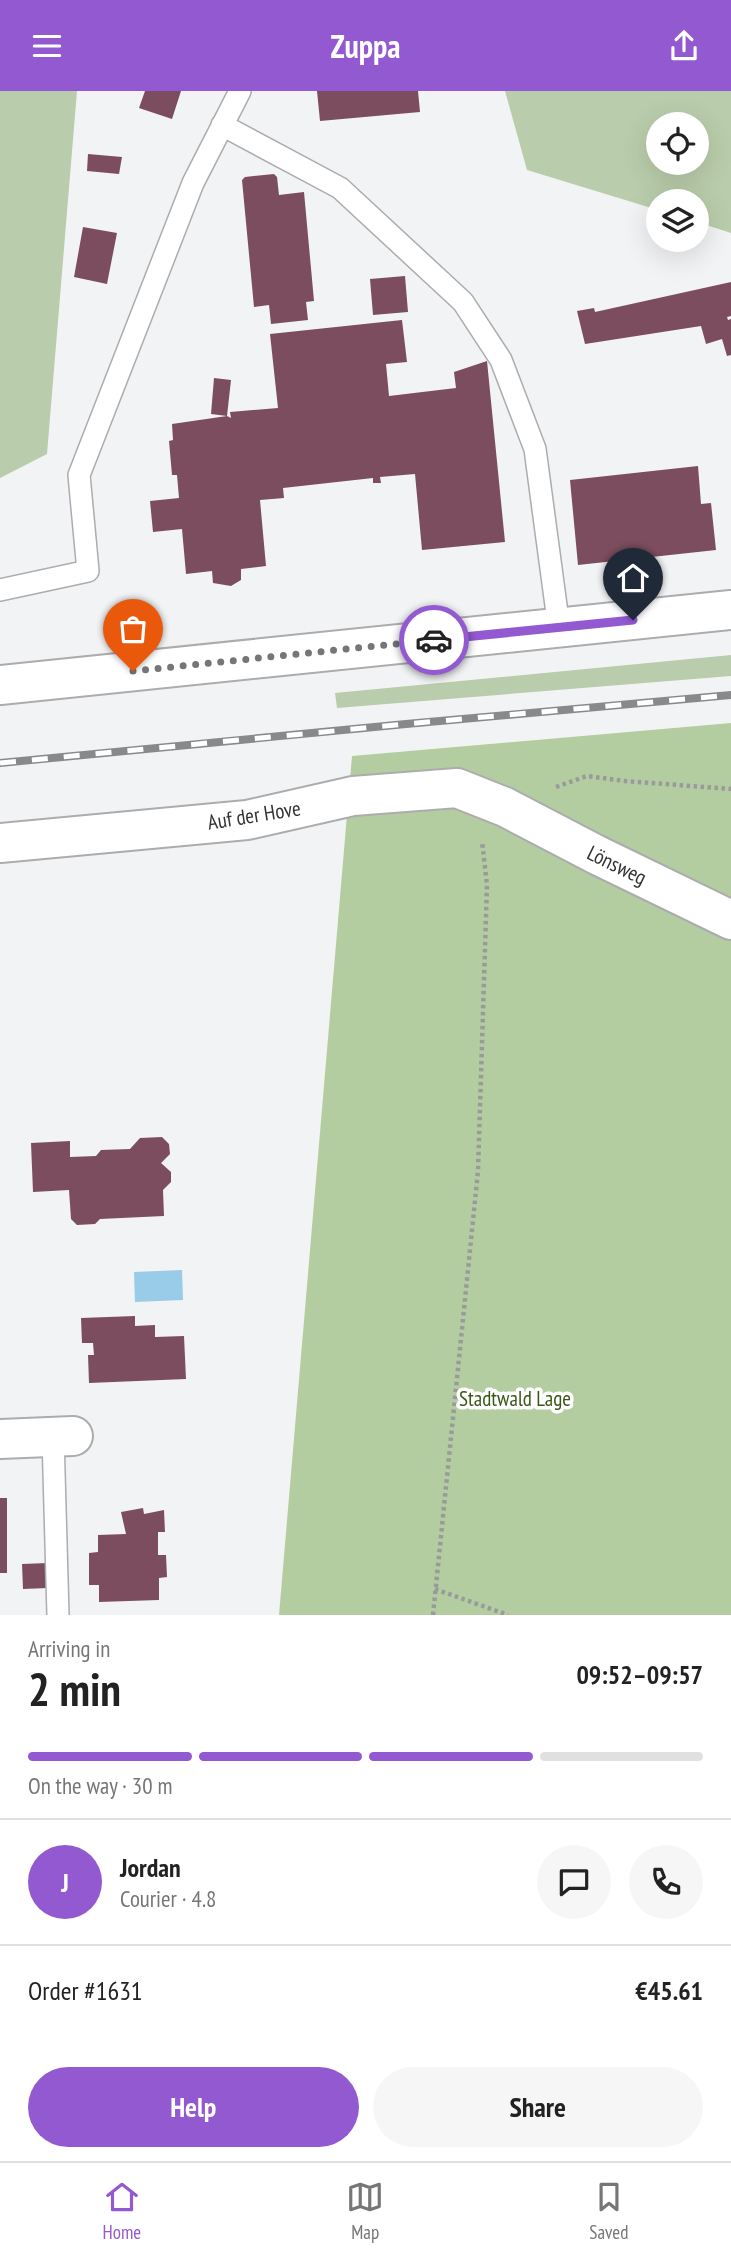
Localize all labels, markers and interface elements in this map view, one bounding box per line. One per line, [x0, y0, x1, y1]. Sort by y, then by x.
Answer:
text: Zuppa [330, 25, 401, 67]
icon: menu [28, 27, 66, 65]
icon: share [665, 27, 703, 65]
map controls [646, 112, 709, 252]
button: locate [646, 112, 709, 175]
button: layers [646, 189, 709, 252]
pin [603, 548, 663, 620]
icon: home [614, 559, 652, 597]
pin [103, 599, 163, 671]
courier [399, 605, 469, 675]
icon: bag [114, 610, 152, 648]
icon: car [415, 621, 453, 659]
street label: Auf der Hove [206, 794, 302, 836]
street label: Lönsweg [583, 839, 651, 891]
park label: Stadtwald Lage [459, 1385, 571, 1412]
text: Arriving in [28, 1634, 110, 1663]
text: 09:52–09:57 [576, 1658, 703, 1691]
text: 2 min [28, 1659, 121, 1719]
text: On the way · 30 m [28, 1771, 172, 1800]
button: chat [537, 1845, 611, 1919]
button: phone [629, 1845, 703, 1919]
text: Jordan [120, 1851, 181, 1884]
text: J [61, 1866, 69, 1899]
text: Courier · 4.8 [120, 1884, 216, 1913]
text: Order #1631 [28, 1974, 143, 2007]
text: €45.61 [635, 1974, 703, 2007]
button: Help [28, 2067, 359, 2147]
button: Share [373, 2067, 703, 2147]
tab: Home [103, 2178, 141, 2244]
tab: Map [346, 2178, 384, 2244]
tab: Saved [589, 2178, 628, 2244]

